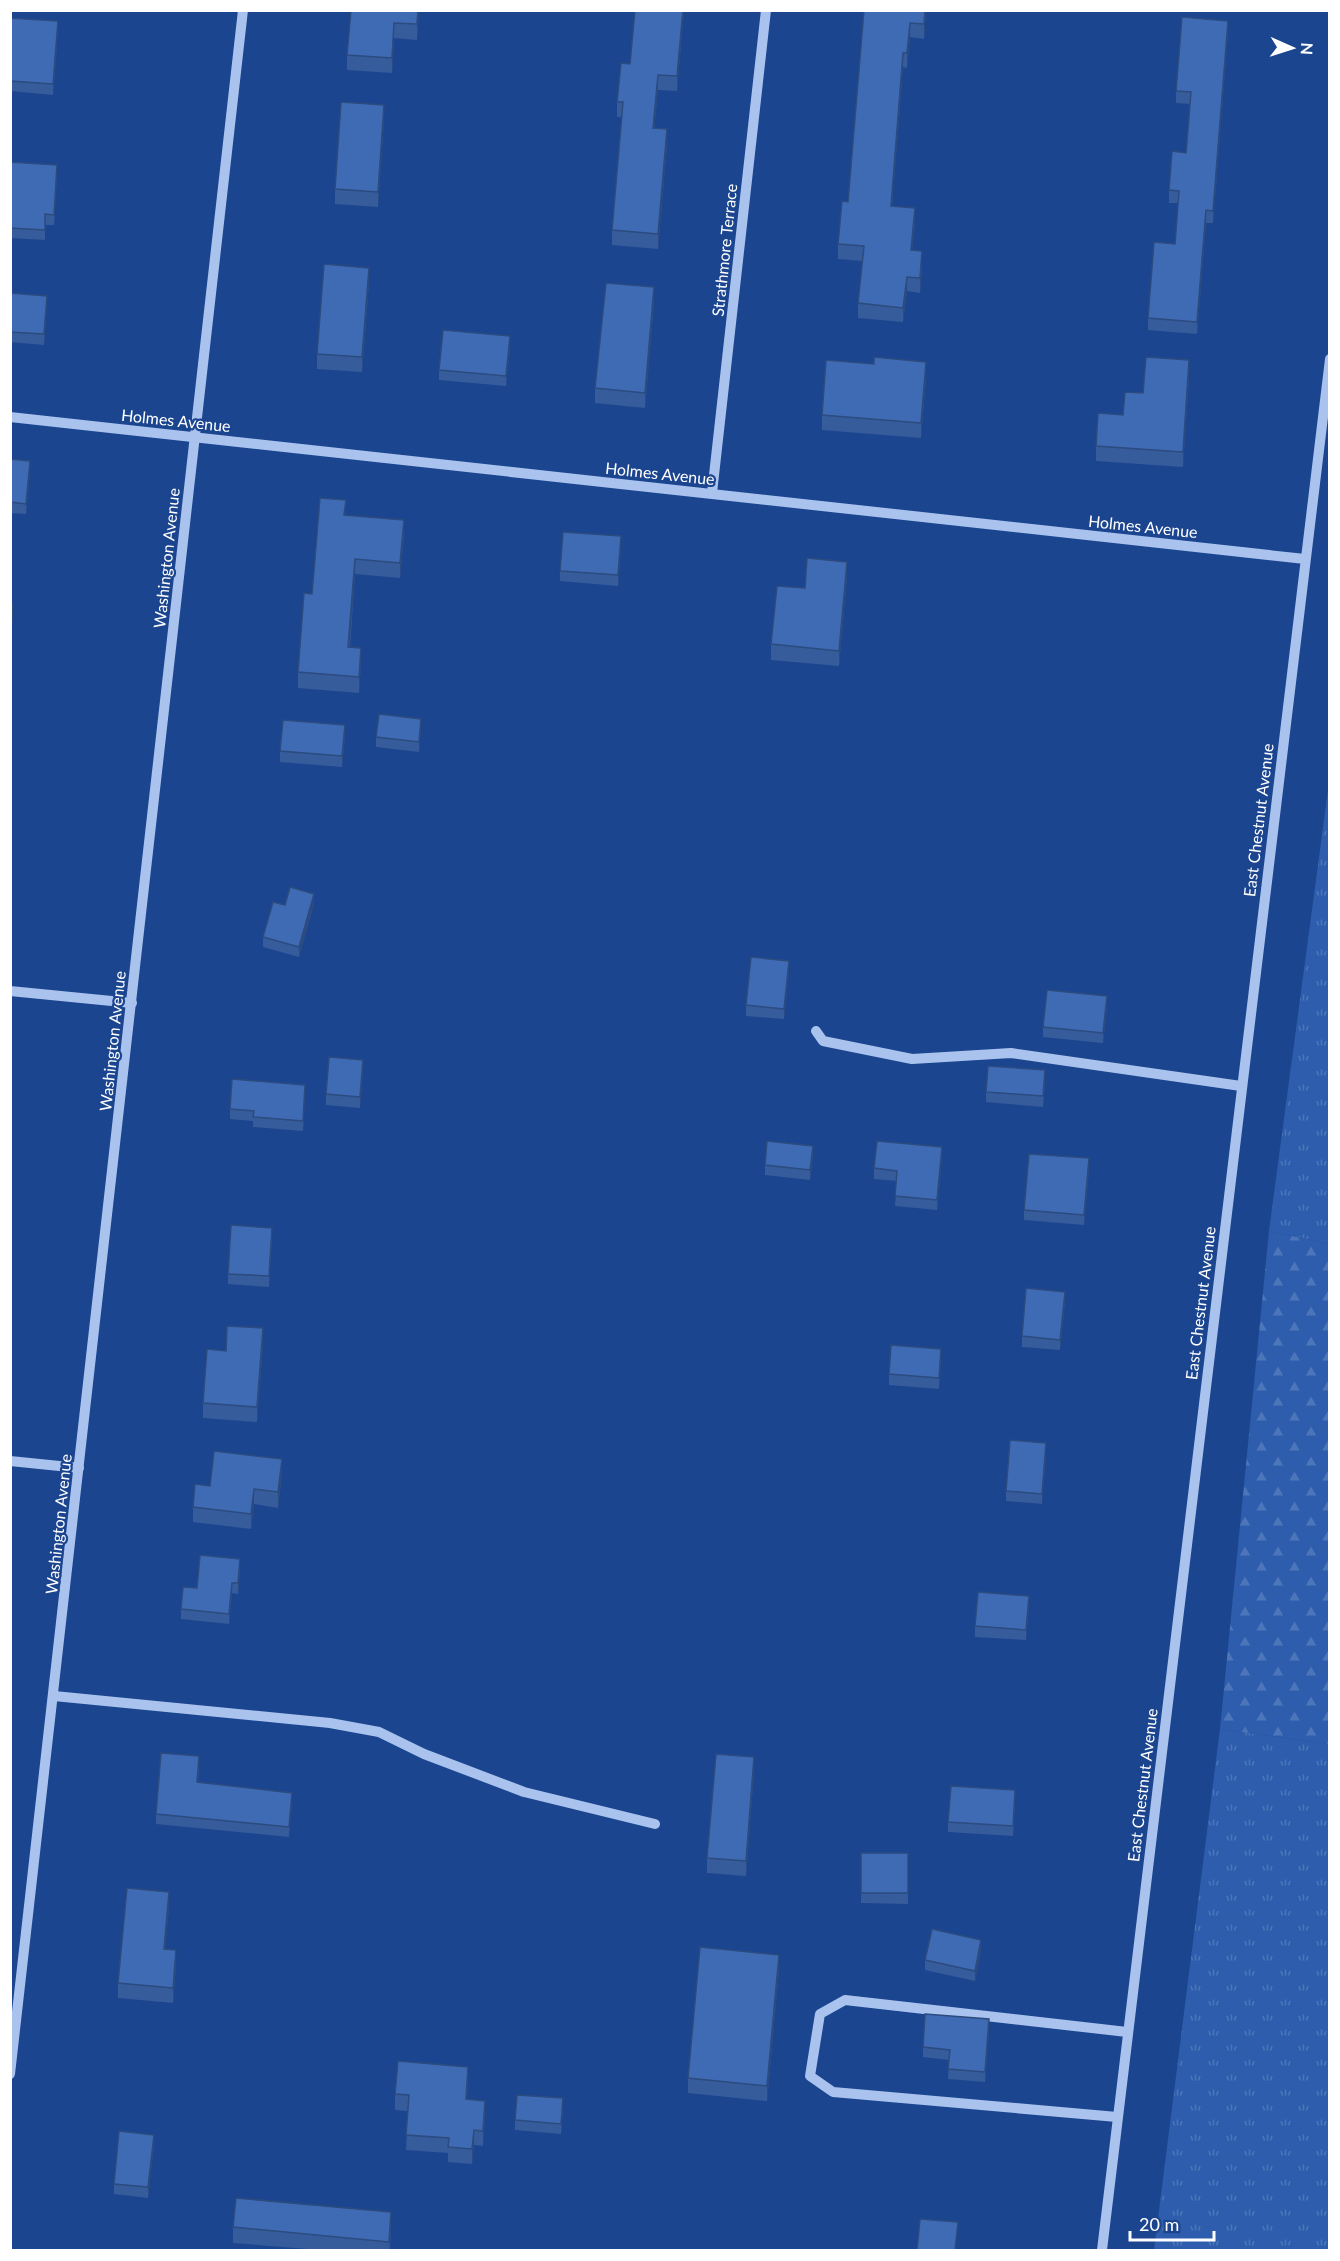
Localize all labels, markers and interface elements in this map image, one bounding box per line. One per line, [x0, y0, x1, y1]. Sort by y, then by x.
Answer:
north arrow [1262, 18, 1322, 78]
text: N [1298, 42, 1317, 55]
street label: Strathmore Terrace [708, 183, 740, 317]
street label: Holmes Avenue [120, 405, 232, 435]
street label: Holmes Avenue [604, 458, 716, 488]
street label: Washington Avenue [149, 487, 183, 629]
street label: Holmes Avenue [1087, 511, 1199, 541]
street label: East Chestnut Avenue [1239, 742, 1277, 898]
street label: Washington Avenue [95, 970, 129, 1112]
street label: East Chestnut Avenue [1181, 1225, 1219, 1381]
street label: Washington Avenue [41, 1453, 75, 1595]
street label: East Chestnut Avenue [1123, 1707, 1161, 1863]
scale bar [1130, 2204, 1214, 2242]
text: 20 m [1139, 2213, 1179, 2235]

